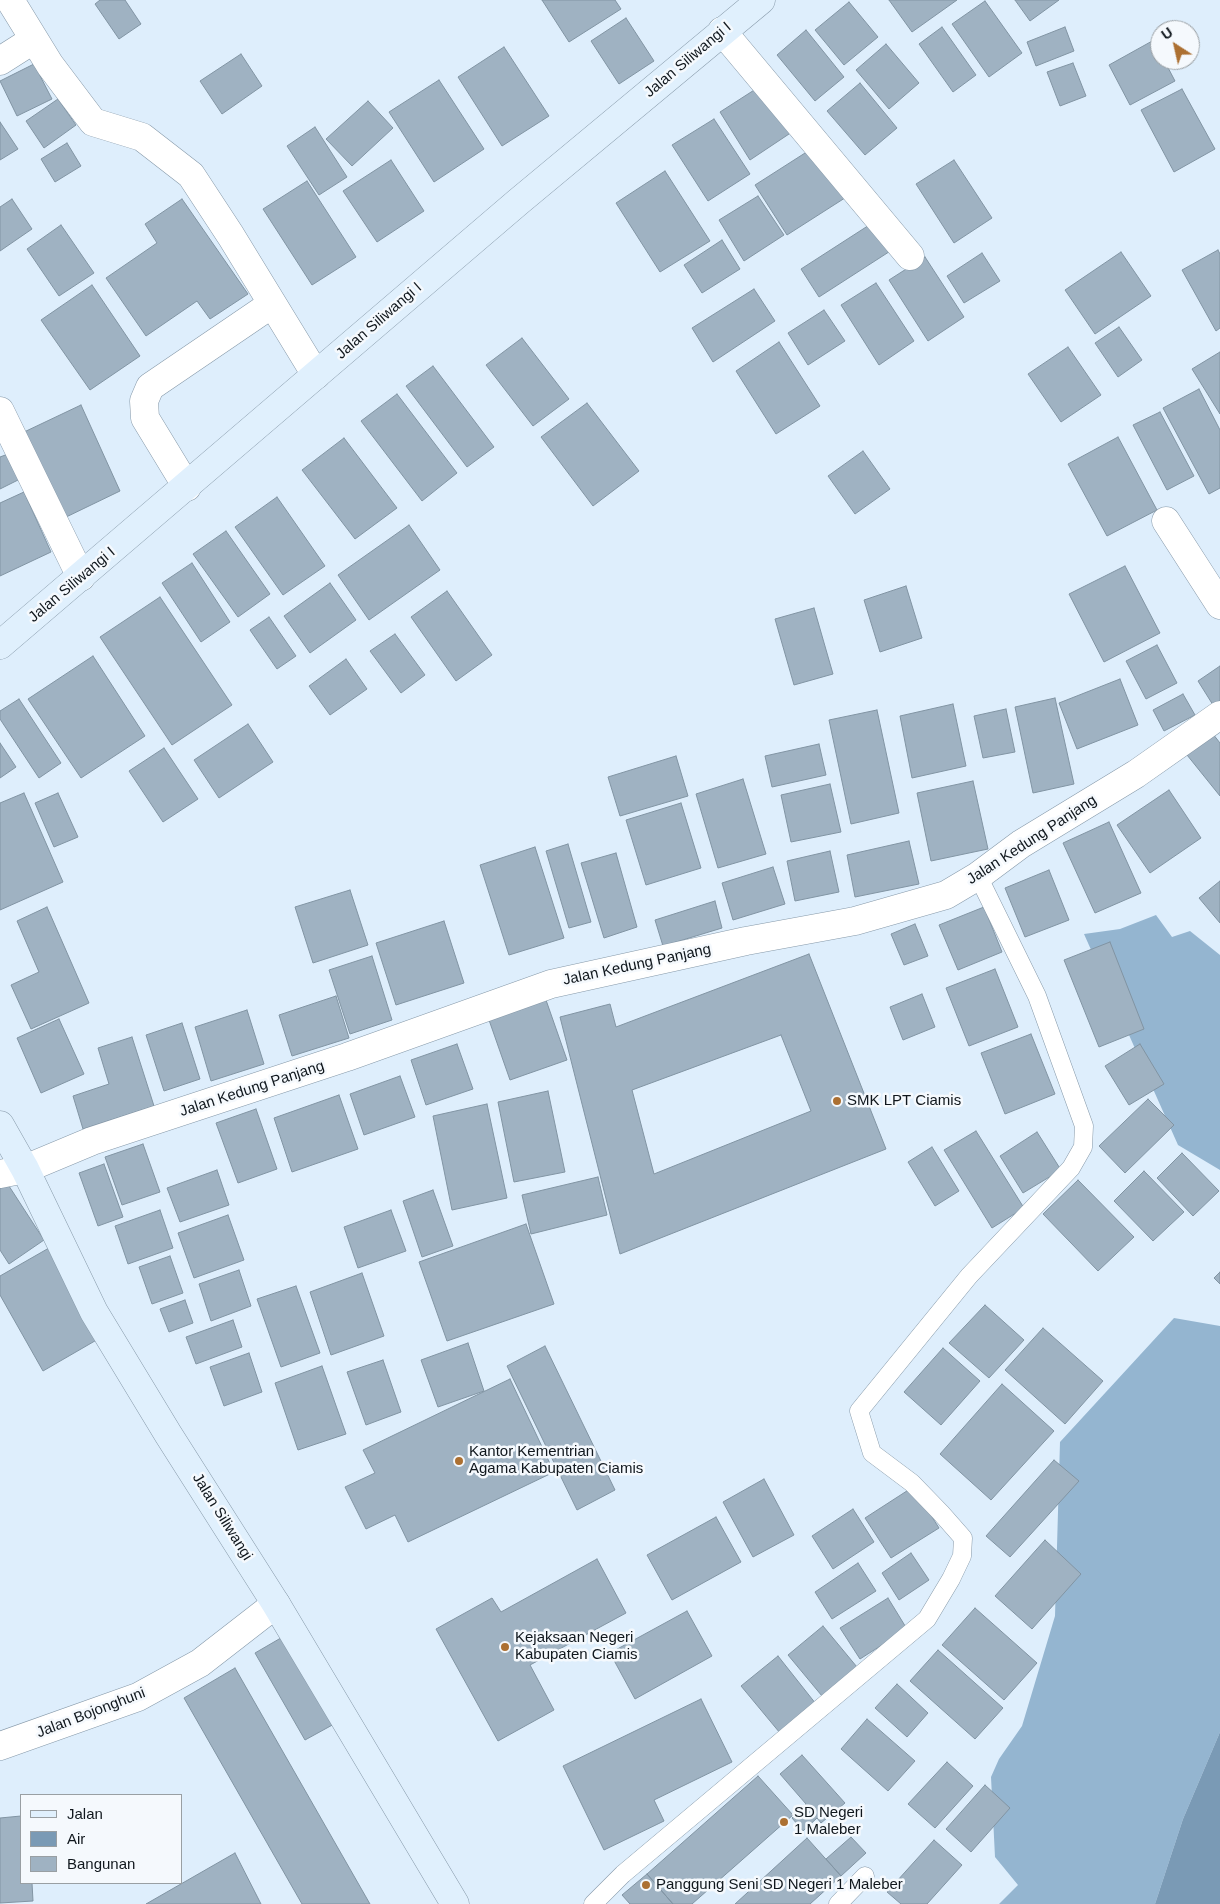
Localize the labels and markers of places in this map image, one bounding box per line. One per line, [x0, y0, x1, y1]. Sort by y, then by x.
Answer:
place label: SMK LPT Ciamis [847, 1092, 961, 1110]
marker: SMK LPT Ciamis [831, 1095, 843, 1107]
place label: Kantor Kementrian Agama Kabupaten Ciamis [469, 1443, 643, 1478]
marker: Kantor Kementrian Agama Kabupaten Ciamis [453, 1455, 465, 1467]
place label: Kejaksaan Negeri Kabupaten Ciamis [515, 1629, 638, 1664]
marker: Kejaksaan Negeri Kabupaten Ciamis [499, 1641, 511, 1653]
place label: SD Negeri 1 Maleber [794, 1804, 863, 1839]
marker: SD Negeri 1 Maleber [778, 1816, 790, 1828]
place label: Panggung Seni SD Negeri 1 Maleber [656, 1876, 903, 1894]
marker: Panggung Seni SD Negeri 1 Maleber [640, 1879, 652, 1891]

